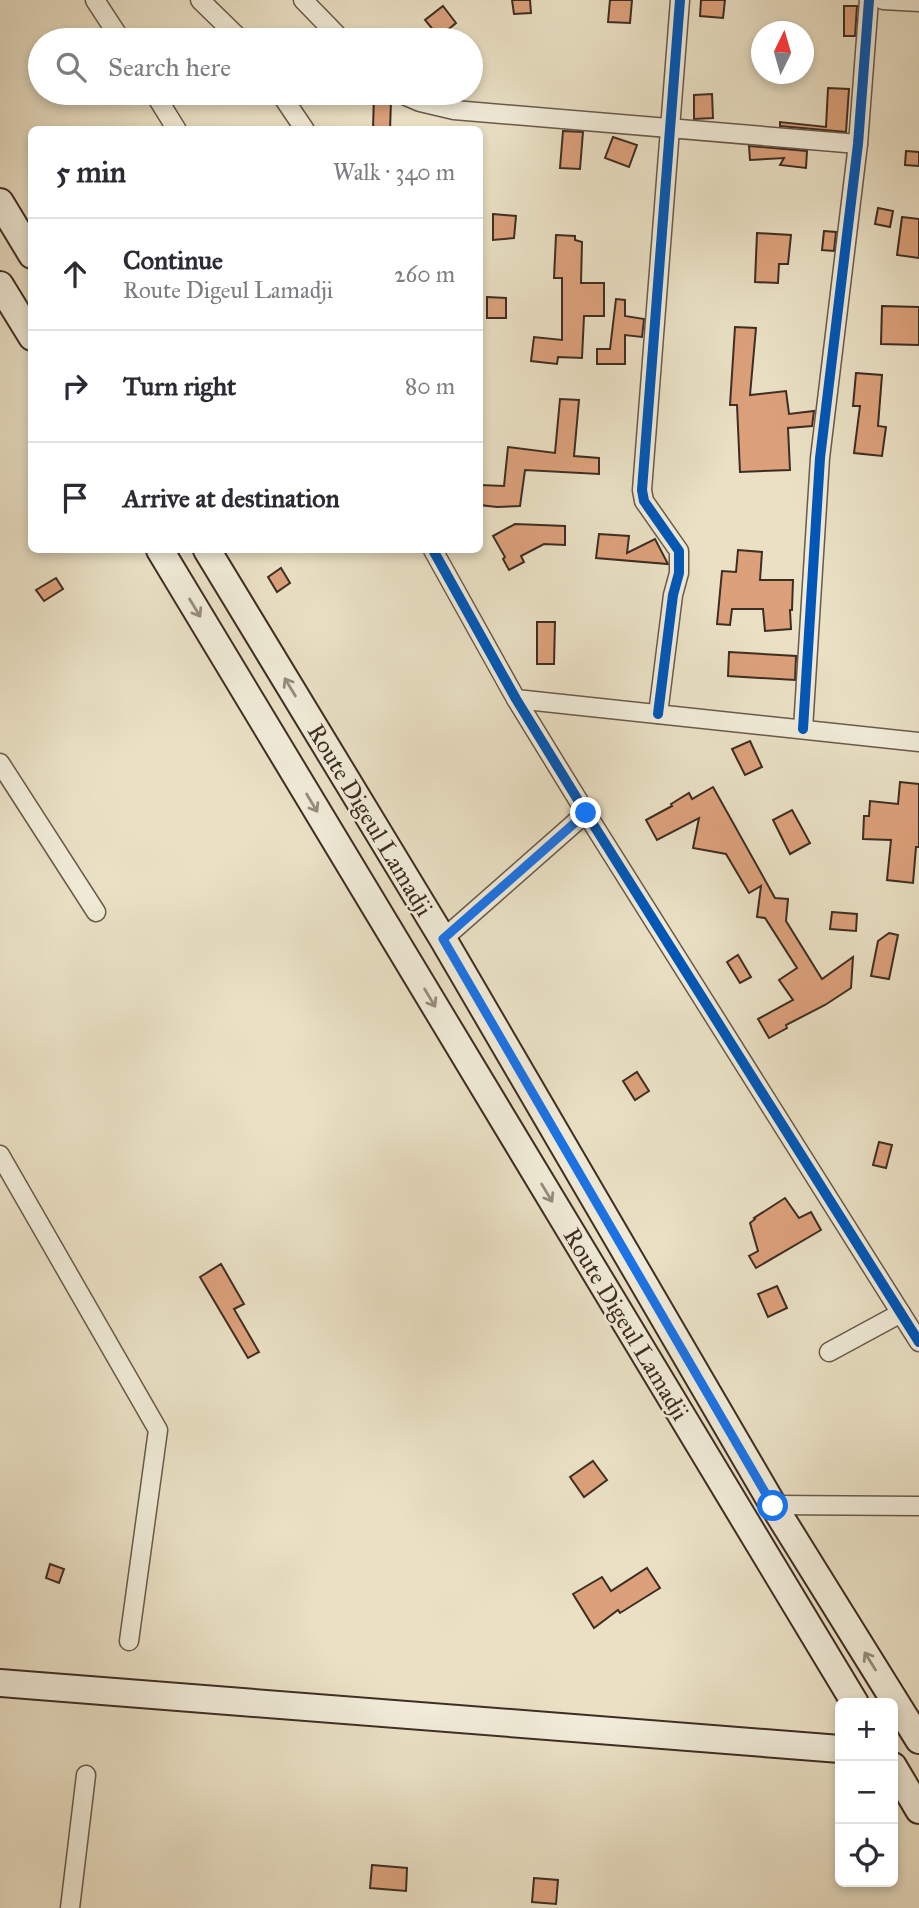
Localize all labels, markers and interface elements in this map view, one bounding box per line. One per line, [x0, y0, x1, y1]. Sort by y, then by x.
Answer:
north arrow [751, 21, 814, 84]
search box [28, 28, 483, 105]
icon: search [52, 48, 90, 86]
text: Search here [108, 51, 231, 83]
text: 5 min [56, 154, 126, 190]
text: Walk · 340 m [333, 158, 455, 186]
text: Continue [123, 244, 223, 276]
icon: ahead [56, 255, 94, 293]
text: 260 m [394, 260, 455, 288]
text: Route Digeul Lamadji [123, 276, 333, 304]
icon: right [56, 367, 94, 405]
text: Turn right [123, 370, 236, 402]
text: 80 m [405, 372, 455, 400]
icon: arrive [56, 479, 94, 517]
text: Arrive at destination [123, 482, 340, 514]
one-way arrow [188, 597, 202, 617]
one-way arrow [283, 677, 297, 697]
street label: Route Digeul Lamadji [301, 718, 440, 922]
one-way arrow [306, 792, 320, 812]
route end [570, 797, 601, 828]
one-way arrow [423, 987, 437, 1007]
one-way arrow [540, 1182, 554, 1202]
street label: Route Digeul Lamadji [557, 1222, 696, 1426]
route start [757, 1490, 788, 1521]
one-way arrow [862, 1652, 876, 1672]
map controls [835, 1698, 898, 1887]
button: + [835, 1698, 898, 1761]
button: − [835, 1761, 898, 1824]
button: locate [835, 1824, 898, 1887]

